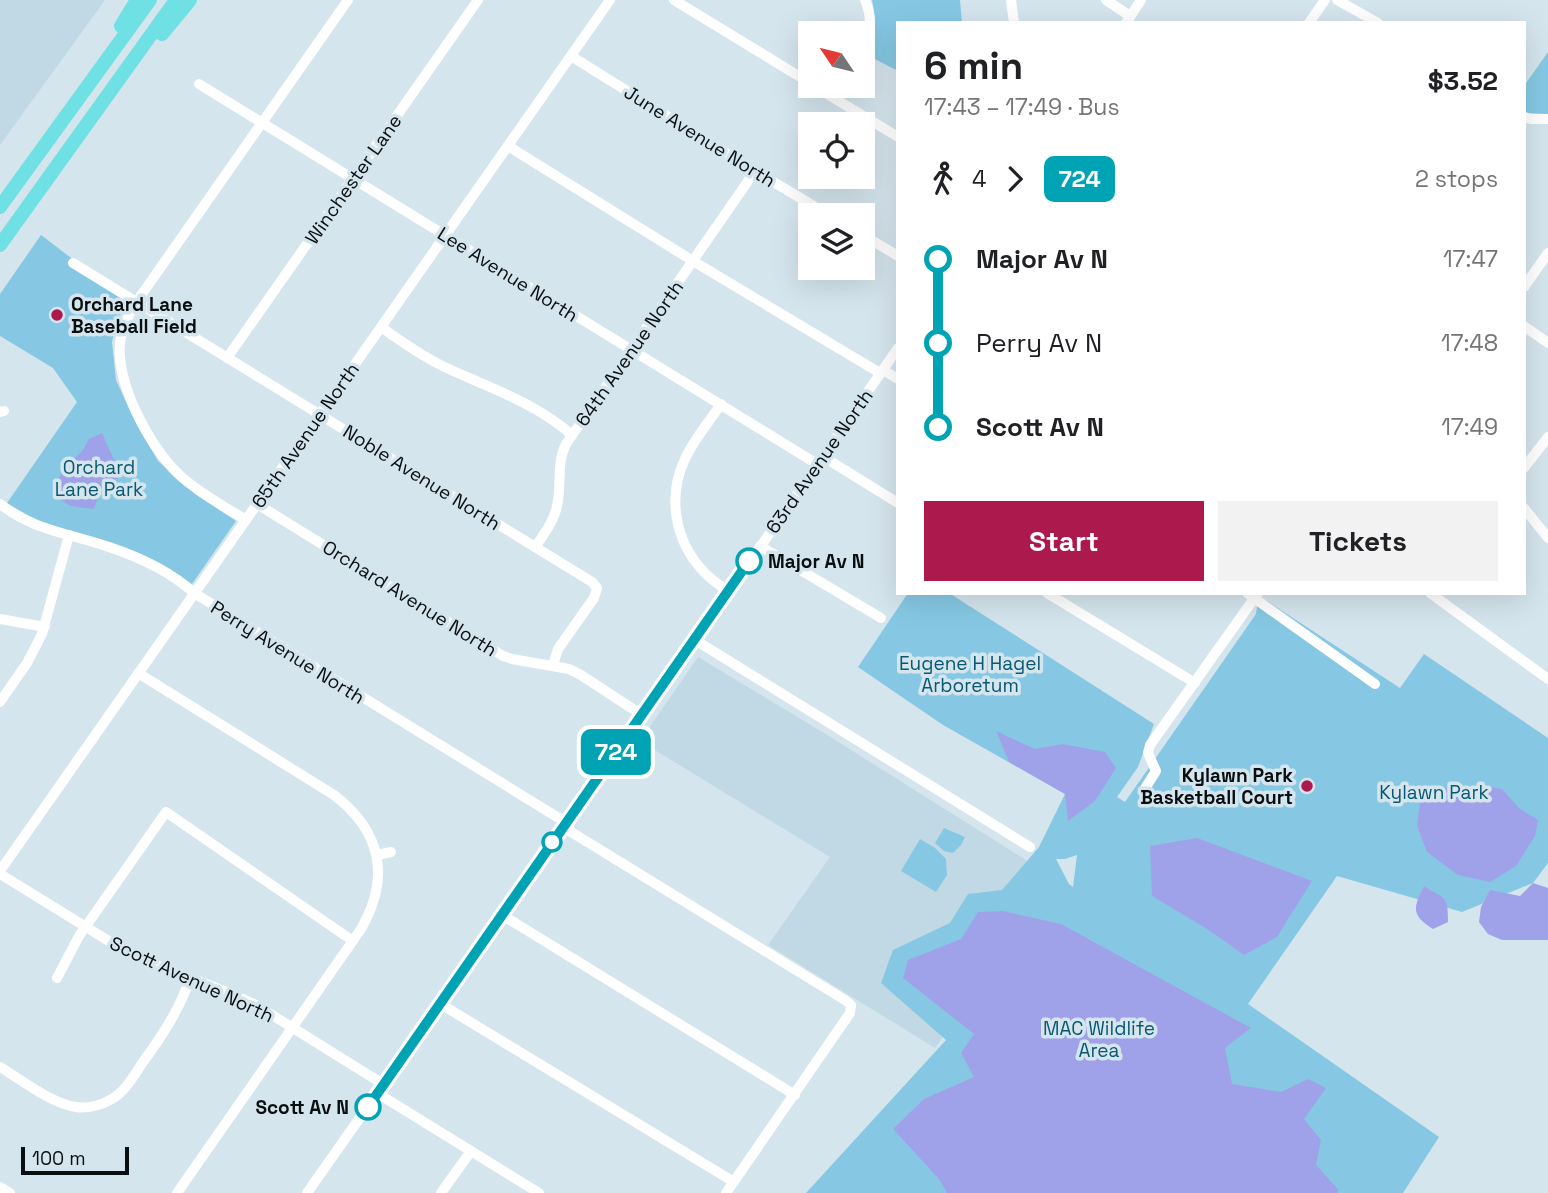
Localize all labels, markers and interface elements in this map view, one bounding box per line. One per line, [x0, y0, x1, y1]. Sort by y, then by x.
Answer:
north arrow [798, 21, 875, 98]
map controls [798, 21, 875, 280]
text: 6 min [924, 42, 1023, 90]
text: $3.52 [1428, 64, 1498, 98]
street label: June Avenue North [619, 80, 780, 193]
text: 17:43 – 17:49 · Bus [924, 92, 1120, 122]
street label: Winchester Lane [299, 110, 407, 249]
button: locate [798, 112, 875, 189]
icon: walk [924, 160, 962, 198]
icon: forward [996, 160, 1034, 198]
text: 724 [1058, 163, 1101, 194]
text: 4 [972, 164, 986, 194]
text: 2 stops [1415, 164, 1498, 194]
button: layers [798, 203, 875, 280]
street label: Lee Avenue North [433, 221, 583, 328]
text: Major Av N [976, 242, 1108, 276]
text: 17:47 [1443, 244, 1498, 274]
street label: 64th Avenue North [570, 275, 689, 431]
place label: Orchard Lane Baseball Field [71, 292, 197, 339]
marker: Orchard Lane Baseball Field [49, 307, 65, 323]
text: Perry Av N [976, 326, 1102, 360]
text: 17:48 [1441, 328, 1498, 358]
street label: 65th Avenue North [246, 358, 365, 513]
street label: 63rd Avenue North [760, 384, 879, 538]
text: Scott Av N [976, 410, 1104, 444]
text: 17:49 [1441, 412, 1498, 442]
street label: Noble Avenue North [338, 419, 505, 536]
park label: Orchard Lane Park [55, 455, 143, 502]
button: Start [924, 501, 1204, 581]
button: Tickets [1218, 501, 1498, 581]
street label: Orchard Avenue North [318, 535, 502, 662]
marker: Major Av N [736, 548, 762, 574]
place label: Major Av N [768, 549, 864, 574]
street label: Perry Avenue North [206, 595, 369, 710]
park label: Eugene H Hagel Arboretum [899, 651, 1041, 698]
line badge: 724 [576, 729, 656, 775]
text: 724 [595, 736, 637, 767]
place label: Kylawn Park Basketball Court [1140, 763, 1293, 810]
marker: Kylawn Park Basketball Court [1299, 778, 1315, 794]
park label: Kylawn Park [1379, 780, 1489, 805]
unlabelled marker [542, 832, 562, 852]
street label: Scott Avenue North [106, 930, 278, 1028]
park label: MAC Wildlife Area [1043, 1016, 1155, 1063]
marker: Scott Av N [355, 1094, 381, 1120]
place label: Scott Av N [255, 1095, 349, 1120]
scale bar [21, 1144, 130, 1176]
text: 100 m [32, 1146, 86, 1171]

